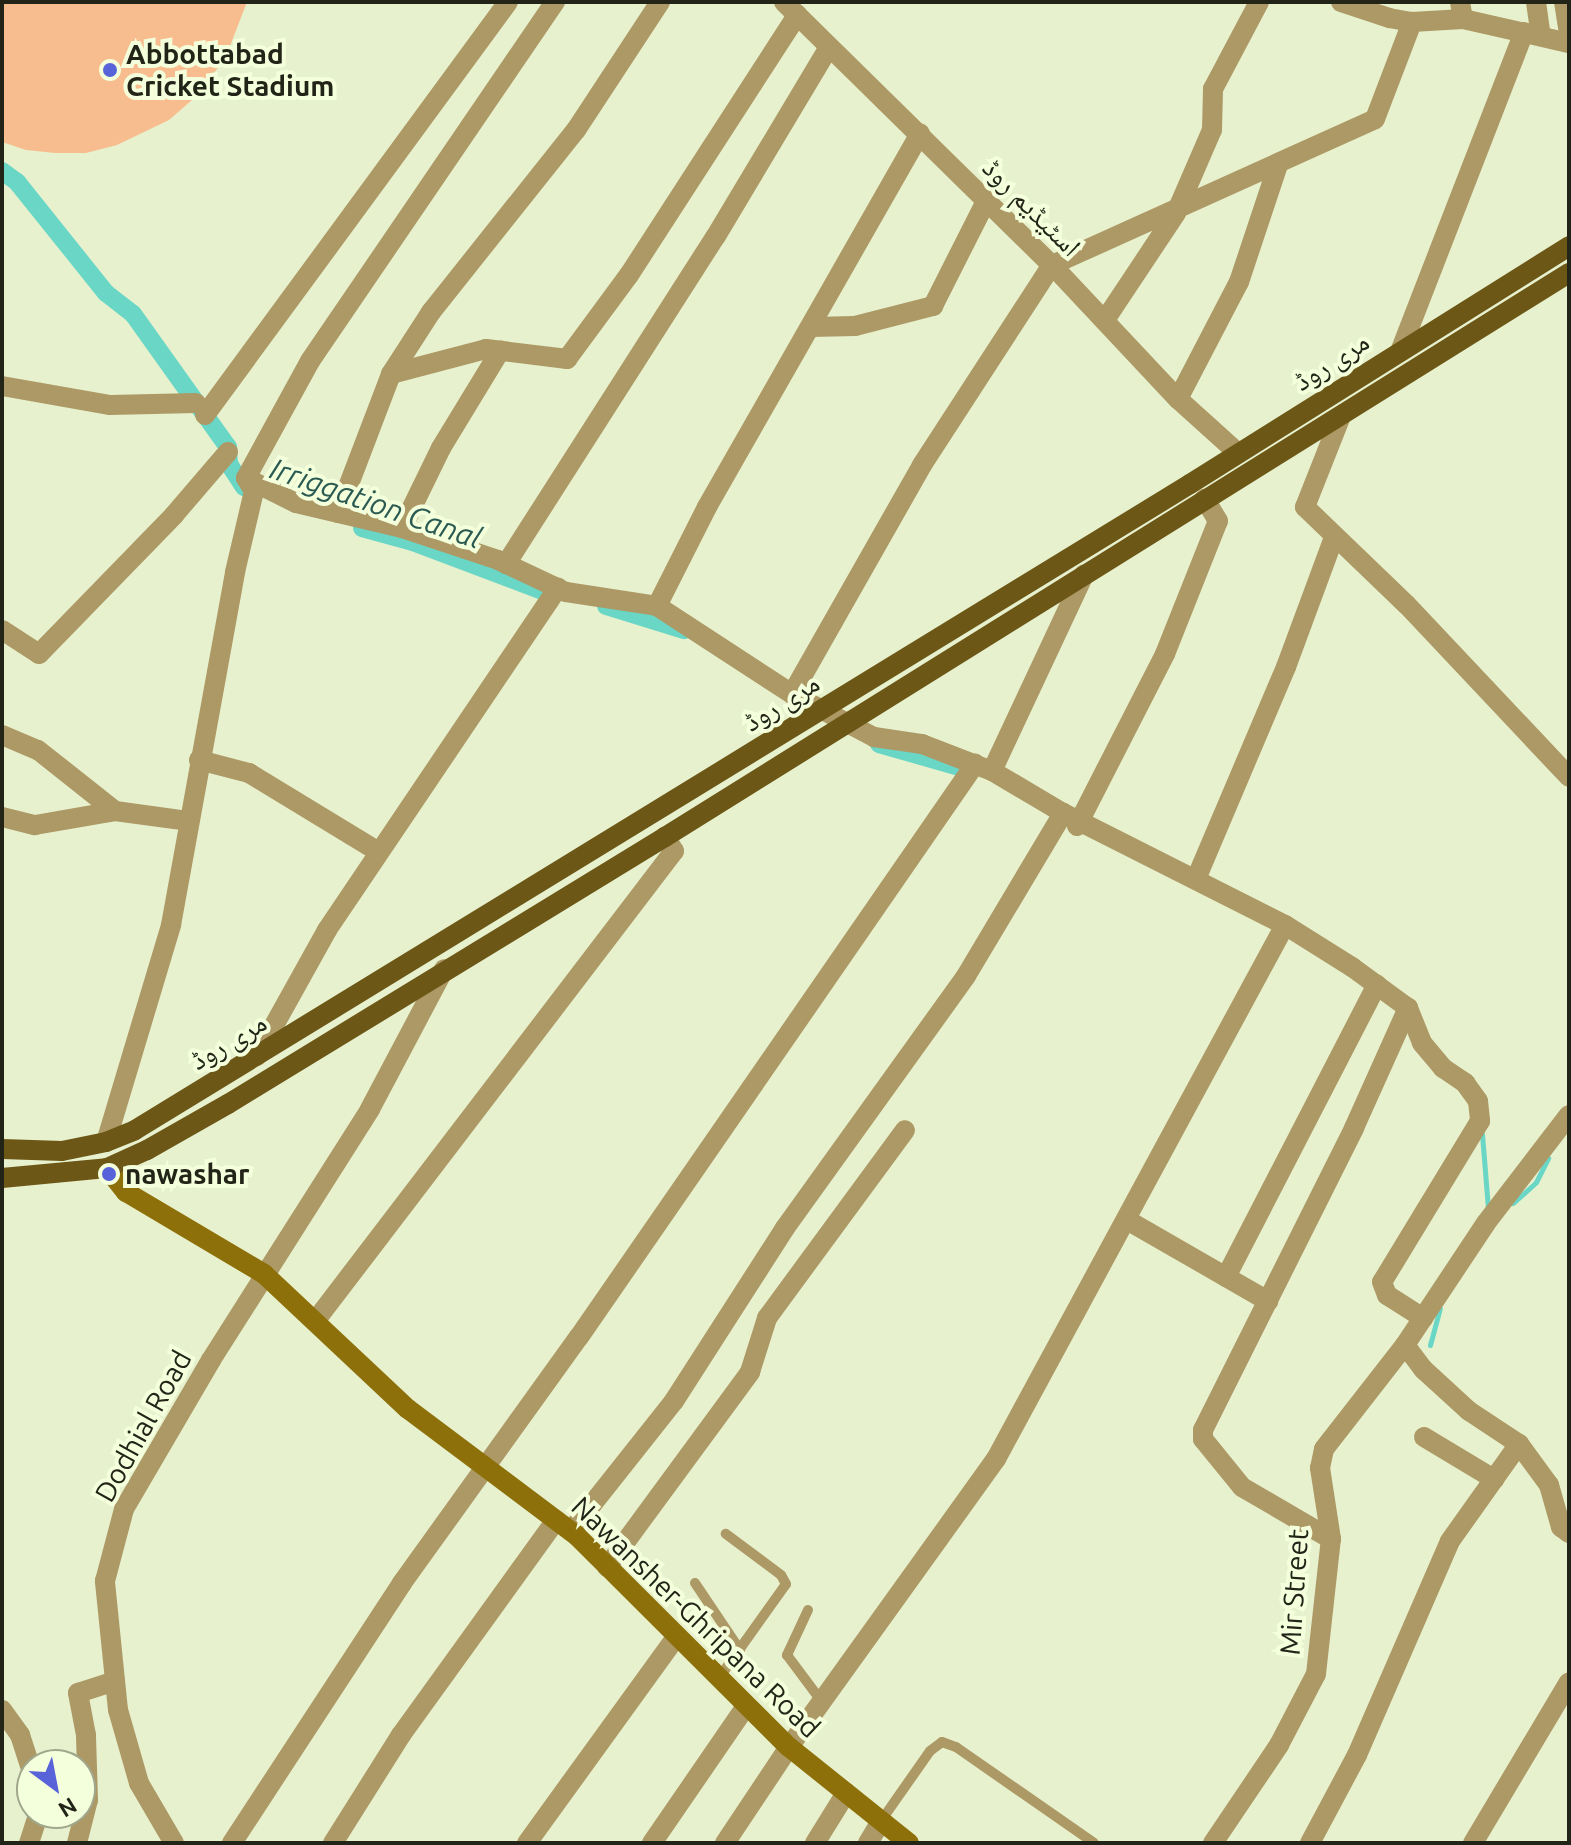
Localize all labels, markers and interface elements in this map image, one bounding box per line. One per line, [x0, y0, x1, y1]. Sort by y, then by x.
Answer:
place label: Abbottabad Cricket Stadium [126, 37, 334, 103]
marker: Abbottabad Cricket Stadium [101, 61, 119, 79]
street label: اسٹیڈیم روڈ [976, 151, 1088, 263]
street label: مری روڈ [1287, 324, 1375, 398]
water label: Irriggation Canal [265, 450, 487, 556]
street label: مری روڈ [737, 666, 825, 738]
street label: مری روڈ [184, 1005, 272, 1077]
place label: nawashar [125, 1157, 250, 1191]
marker: nawashar [100, 1165, 118, 1183]
street label: Dodhial Road [88, 1344, 198, 1508]
street label: Nawansher-Ghripana Road [565, 1489, 827, 1745]
street label: Mir Street [1273, 1528, 1315, 1656]
north arrow [16, 1749, 96, 1829]
text: N [54, 1793, 82, 1823]

